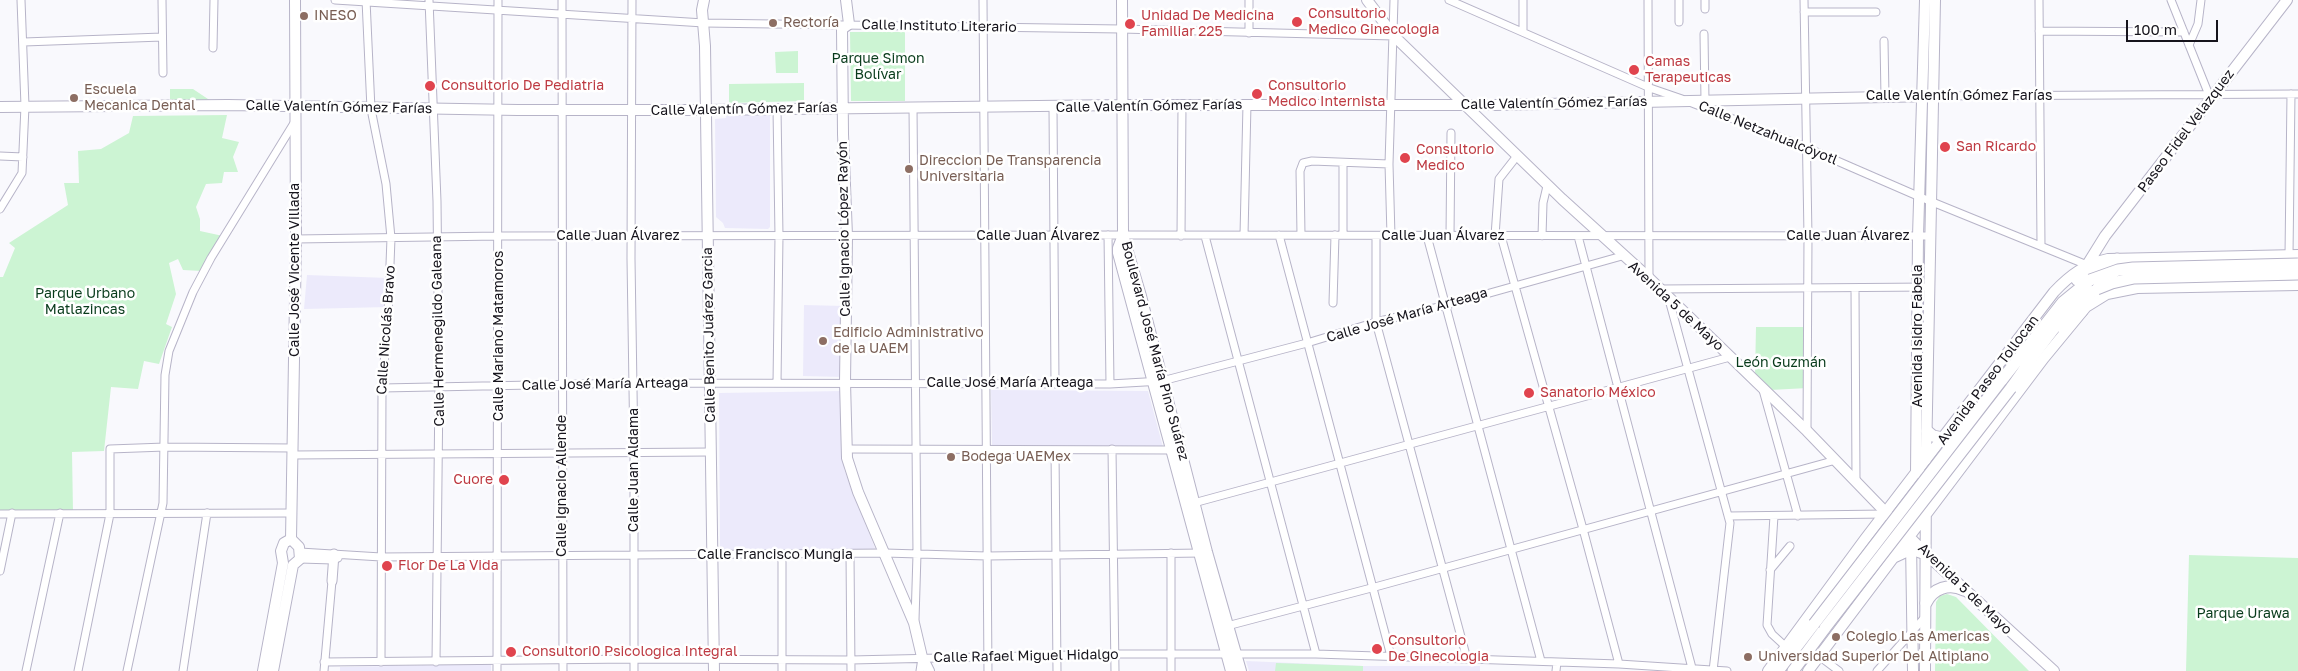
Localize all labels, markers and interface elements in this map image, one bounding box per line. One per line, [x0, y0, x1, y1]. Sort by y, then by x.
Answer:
place label: Consultorio Medico Ginecologia [1308, 6, 1439, 38]
place label: INESO [314, 8, 357, 24]
place label: Unidad De Medicina Familiar 225 [1141, 8, 1274, 40]
marker: INESO [298, 10, 310, 22]
scale bar [2128, 10, 2220, 42]
place label: Rectoría [783, 15, 839, 31]
marker: Consultorio Medico Ginecologia [1290, 15, 1304, 29]
street label: Calle Instituto Literario [861, 16, 1017, 36]
marker: Rectoría [767, 17, 779, 29]
marker: Unidad De Medicina Familiar 225 [1123, 17, 1137, 31]
text: 100 m [2134, 20, 2177, 38]
park label: Parque Simon Bolívar [831, 51, 925, 84]
place label: Camas Terapeuticas [1645, 54, 1731, 86]
marker: Camas Terapeuticas [1627, 63, 1641, 77]
street label: Paseo Fidel Velazquez [2134, 66, 2238, 196]
place label: Consultorio De Pediatria [441, 78, 604, 94]
place label: Consultorio Medico Internista [1268, 78, 1385, 110]
marker: Consultorio De Pediatria [423, 79, 437, 93]
place label: Escuela Mecanica Dental [84, 82, 195, 114]
marker: Consultorio Medico Internista [1250, 87, 1264, 101]
street label: Calle Valentín Gómez Farías [1866, 88, 2052, 104]
marker: Escuela Mecanica Dental [68, 92, 80, 104]
street label: Calle Valentín Gómez Farías [1461, 93, 1647, 113]
street label: Calle Valentín Gómez Farías [1056, 96, 1242, 116]
street label: Calle Valentín Gómez Farías [246, 97, 432, 117]
street label: Calle Netzahualcóyotl [1696, 97, 1840, 169]
street label: Calle Valentín Gómez Farías [651, 99, 837, 119]
place label: San Ricardo [1956, 139, 2036, 155]
marker: San Ricardo [1938, 140, 1952, 154]
street label: Calle Ignacio López Rayón [834, 141, 854, 317]
place label: Consultorio Medico [1416, 142, 1494, 174]
marker: Consultorio Medico [1398, 151, 1412, 165]
place label: Direccion De Transparencia Universitaria [919, 153, 1101, 186]
marker: Direccion De Transparencia Universitaria [903, 163, 915, 175]
street label: Calle José Vicente Villada [287, 183, 303, 357]
street label: Calle Juan Álvarez [556, 228, 680, 244]
street label: Calle Juan Álvarez [976, 228, 1100, 244]
street label: Calle Juan Álvarez [1381, 228, 1505, 244]
street label: Calle Juan Álvarez [1786, 228, 1910, 244]
street label: Calle Hermenegildo Galeana [428, 235, 448, 427]
street label: Boulevard José María Pino Suárez [1118, 240, 1192, 462]
street label: Calle Benito Juárez Garcia [699, 247, 719, 423]
street label: Calle Mariano Matamoros [491, 251, 507, 421]
street label: Avenida 5 de Mayo [1625, 258, 1727, 354]
street label: Avenida Isidro Fabela [1910, 264, 1926, 408]
street label: Calle Nicolás Bravo [373, 265, 399, 395]
street label: Calle José María Arteaga [1324, 284, 1490, 346]
park label: Parque Urbano Matlazincas [35, 286, 135, 318]
street label: Avenida Paseo Tollocan [1934, 312, 2042, 448]
place label: Edificio Administrativo de la UAEM [833, 325, 984, 358]
marker: Edificio Administrativo de la UAEM [817, 335, 829, 347]
park label: León Guzmán [1736, 355, 1826, 371]
street label: Calle José María Arteaga [521, 374, 689, 394]
street label: Calle José María Arteaga [927, 375, 1093, 391]
place label: Sanatorio México [1540, 385, 1656, 401]
marker: Sanatorio México [1522, 386, 1536, 400]
street label: Calle Juan Aldama [626, 408, 642, 532]
street label: Calle Ignacio Allende [554, 415, 570, 557]
place label: Bodega UAEMex [961, 449, 1071, 465]
marker: Bodega UAEMex [945, 451, 957, 463]
place label: Cuore [453, 472, 493, 488]
marker: Cuore [497, 473, 511, 487]
street label: Avenida 5 de Mayo [1915, 540, 2015, 638]
street label: Calle Francisco Mungia [697, 547, 853, 563]
place label: Flor De La Vida [398, 558, 499, 574]
marker: Flor De La Vida [380, 559, 394, 573]
park label: Parque Urawa [2196, 606, 2290, 622]
place label: Colegio Las Americas [1846, 629, 1990, 645]
marker: Colegio Las Americas [1830, 631, 1842, 643]
place label: Consultorio De Ginecologia [1388, 633, 1489, 666]
marker: Consultorio De Ginecologia [1370, 642, 1384, 656]
place label: Consultori0 Psicologica Integral [522, 644, 737, 660]
marker: Consultori0 Psicologica Integral [504, 645, 518, 659]
street label: Calle Rafael Miguel Hidalgo [933, 646, 1119, 666]
place label: Universidad Superior Del Altiplano [1758, 649, 1989, 665]
marker: Universidad Superior Del Altiplano [1742, 651, 1754, 663]

